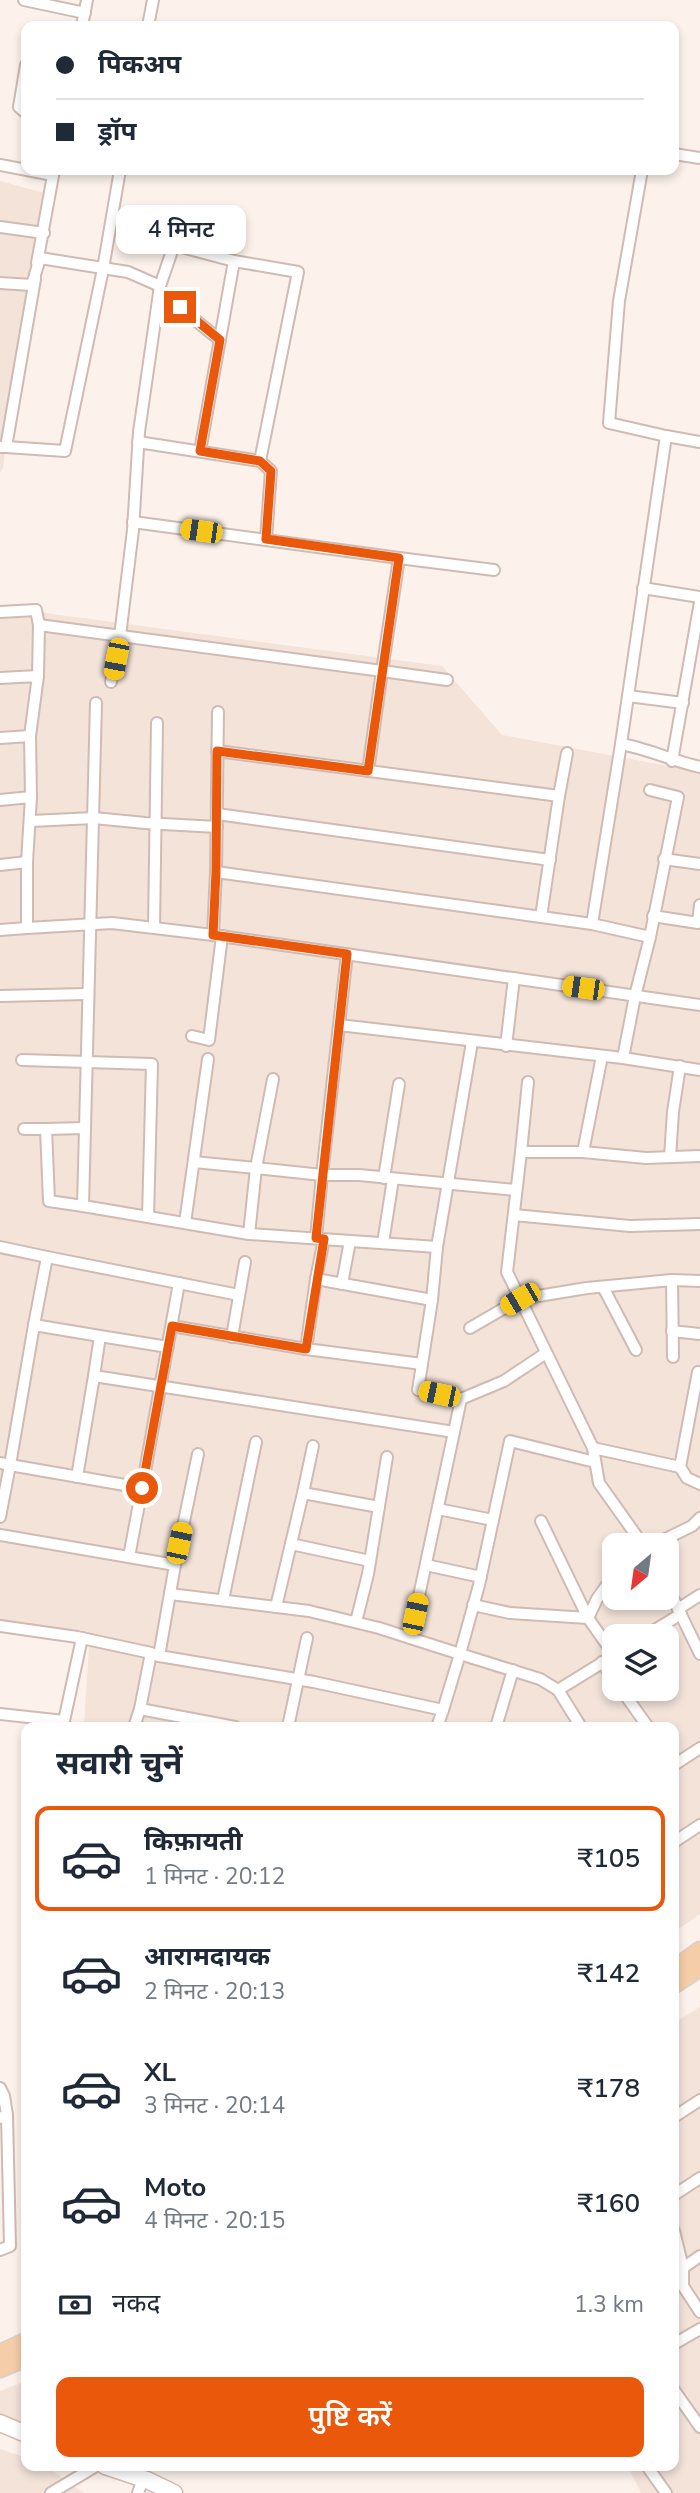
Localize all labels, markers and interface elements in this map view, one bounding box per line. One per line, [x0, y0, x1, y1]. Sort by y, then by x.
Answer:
text: पिकअप [98, 47, 181, 82]
text: ड्रॉप [98, 114, 136, 149]
callout: 4 मिनट [115, 205, 245, 254]
text: 4 मिनट [148, 214, 214, 245]
route end [164, 291, 196, 323]
car [179, 518, 224, 544]
car [102, 636, 131, 682]
car [561, 975, 606, 1001]
car [497, 1279, 544, 1319]
car [417, 1379, 462, 1409]
route start [126, 1472, 158, 1504]
car [165, 1520, 194, 1566]
north arrow [602, 1533, 679, 1610]
map controls [602, 1533, 679, 1701]
car [401, 1591, 430, 1637]
button: layers [602, 1624, 679, 1701]
text: सवारी चुनें [56, 1742, 182, 1785]
text: किफ़ायती [144, 1824, 243, 1859]
icon: car [60, 1827, 123, 1890]
text: ₹105 [578, 1841, 640, 1876]
text: 1 मिनट · 20:12 [144, 1861, 285, 1892]
text: आरामदायक [144, 1939, 270, 1974]
icon: car [60, 1942, 123, 2005]
text: ₹142 [578, 1956, 640, 1991]
text: 2 मिनट · 20:13 [144, 1976, 285, 2007]
text: XL [144, 2055, 176, 2090]
icon: car [60, 2057, 123, 2120]
text: ₹178 [578, 2071, 640, 2106]
text: 3 मिनट · 20:14 [144, 2090, 285, 2121]
text: Moto [144, 2170, 206, 2205]
icon: car [60, 2172, 123, 2235]
text: ₹160 [578, 2186, 640, 2221]
text: 4 मिनट · 20:15 [144, 2205, 285, 2236]
icon: cash [56, 2286, 94, 2324]
text: नकद [112, 2286, 160, 2321]
text: 1.3 km [574, 2289, 644, 2320]
button: पुष्टि करें [56, 2377, 644, 2457]

